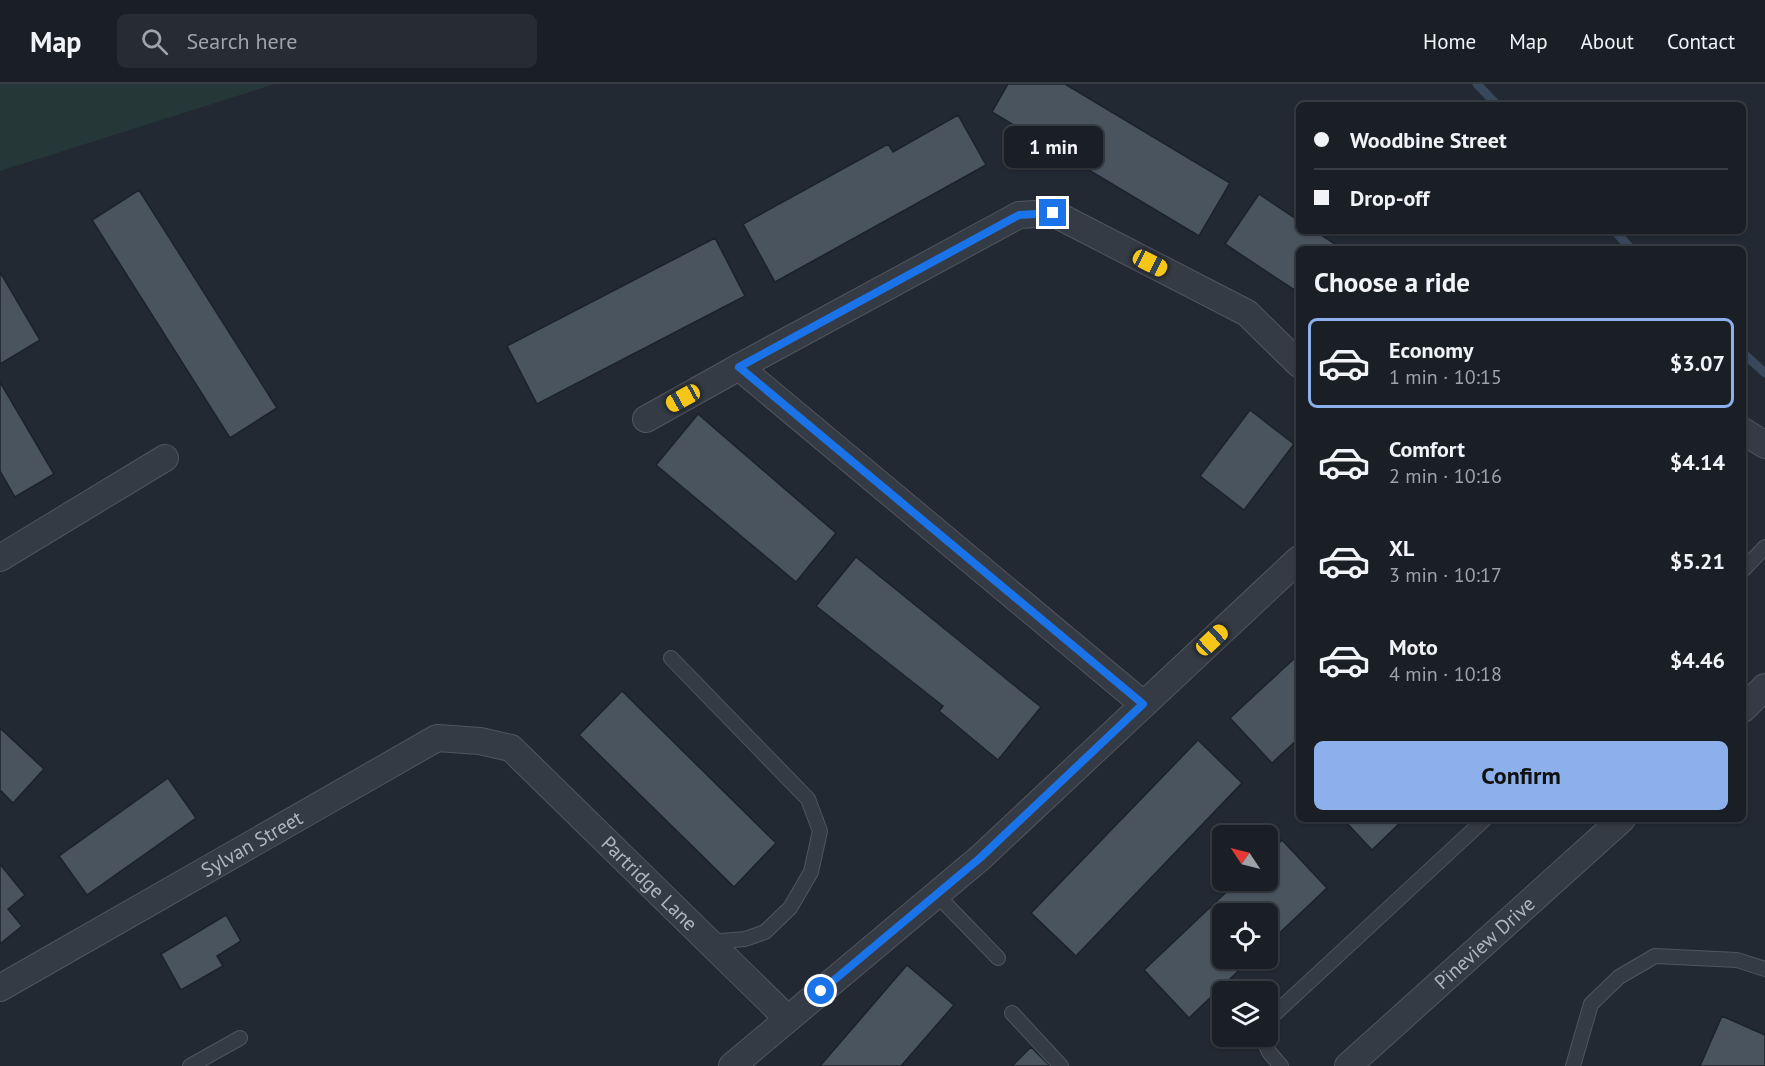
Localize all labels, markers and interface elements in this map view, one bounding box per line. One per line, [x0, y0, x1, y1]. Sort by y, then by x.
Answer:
search box [117, 14, 537, 68]
text: Map [30, 23, 81, 60]
icon: search [138, 25, 171, 58]
text: Search here [186, 27, 297, 55]
text: Home [1423, 28, 1476, 55]
text: Map [1509, 28, 1548, 55]
text: About [1581, 28, 1634, 55]
text: Contact [1667, 28, 1735, 55]
callout: 1 min [1004, 126, 1102, 168]
text: Woodbine Street [1350, 126, 1507, 154]
text: 1 min [1029, 134, 1078, 160]
text: Drop-off [1350, 184, 1429, 212]
route end [1039, 199, 1066, 226]
car [1130, 247, 1170, 279]
text: Choose a ride [1314, 265, 1470, 299]
icon: car [1317, 336, 1371, 390]
text: Economy [1389, 336, 1473, 364]
text: $3.07 [1670, 349, 1725, 377]
text: 1 min · 10:15 [1389, 364, 1502, 390]
car [663, 381, 703, 415]
icon: car [1317, 435, 1371, 489]
text: Comfort [1389, 435, 1465, 463]
text: $4.14 [1670, 448, 1725, 476]
text: 2 min · 10:16 [1389, 463, 1502, 489]
icon: car [1317, 534, 1371, 588]
text: XL [1389, 534, 1414, 562]
text: $5.21 [1670, 547, 1725, 575]
text: 3 min · 10:17 [1389, 562, 1502, 588]
car [1193, 621, 1231, 659]
icon: car [1317, 633, 1371, 687]
text: Moto [1389, 633, 1438, 661]
text: $4.46 [1670, 646, 1725, 674]
text: 4 min · 10:18 [1389, 661, 1502, 687]
button: Confirm [1314, 741, 1728, 810]
street label: Sylvan Street [196, 805, 307, 883]
north arrow [1212, 825, 1278, 891]
map controls [1212, 825, 1278, 1047]
street label: Partridge Lane [596, 830, 703, 936]
street label: Pineview Drive [1429, 891, 1540, 995]
button: locate [1212, 903, 1278, 969]
route start [807, 977, 834, 1004]
button: layers [1212, 981, 1278, 1047]

